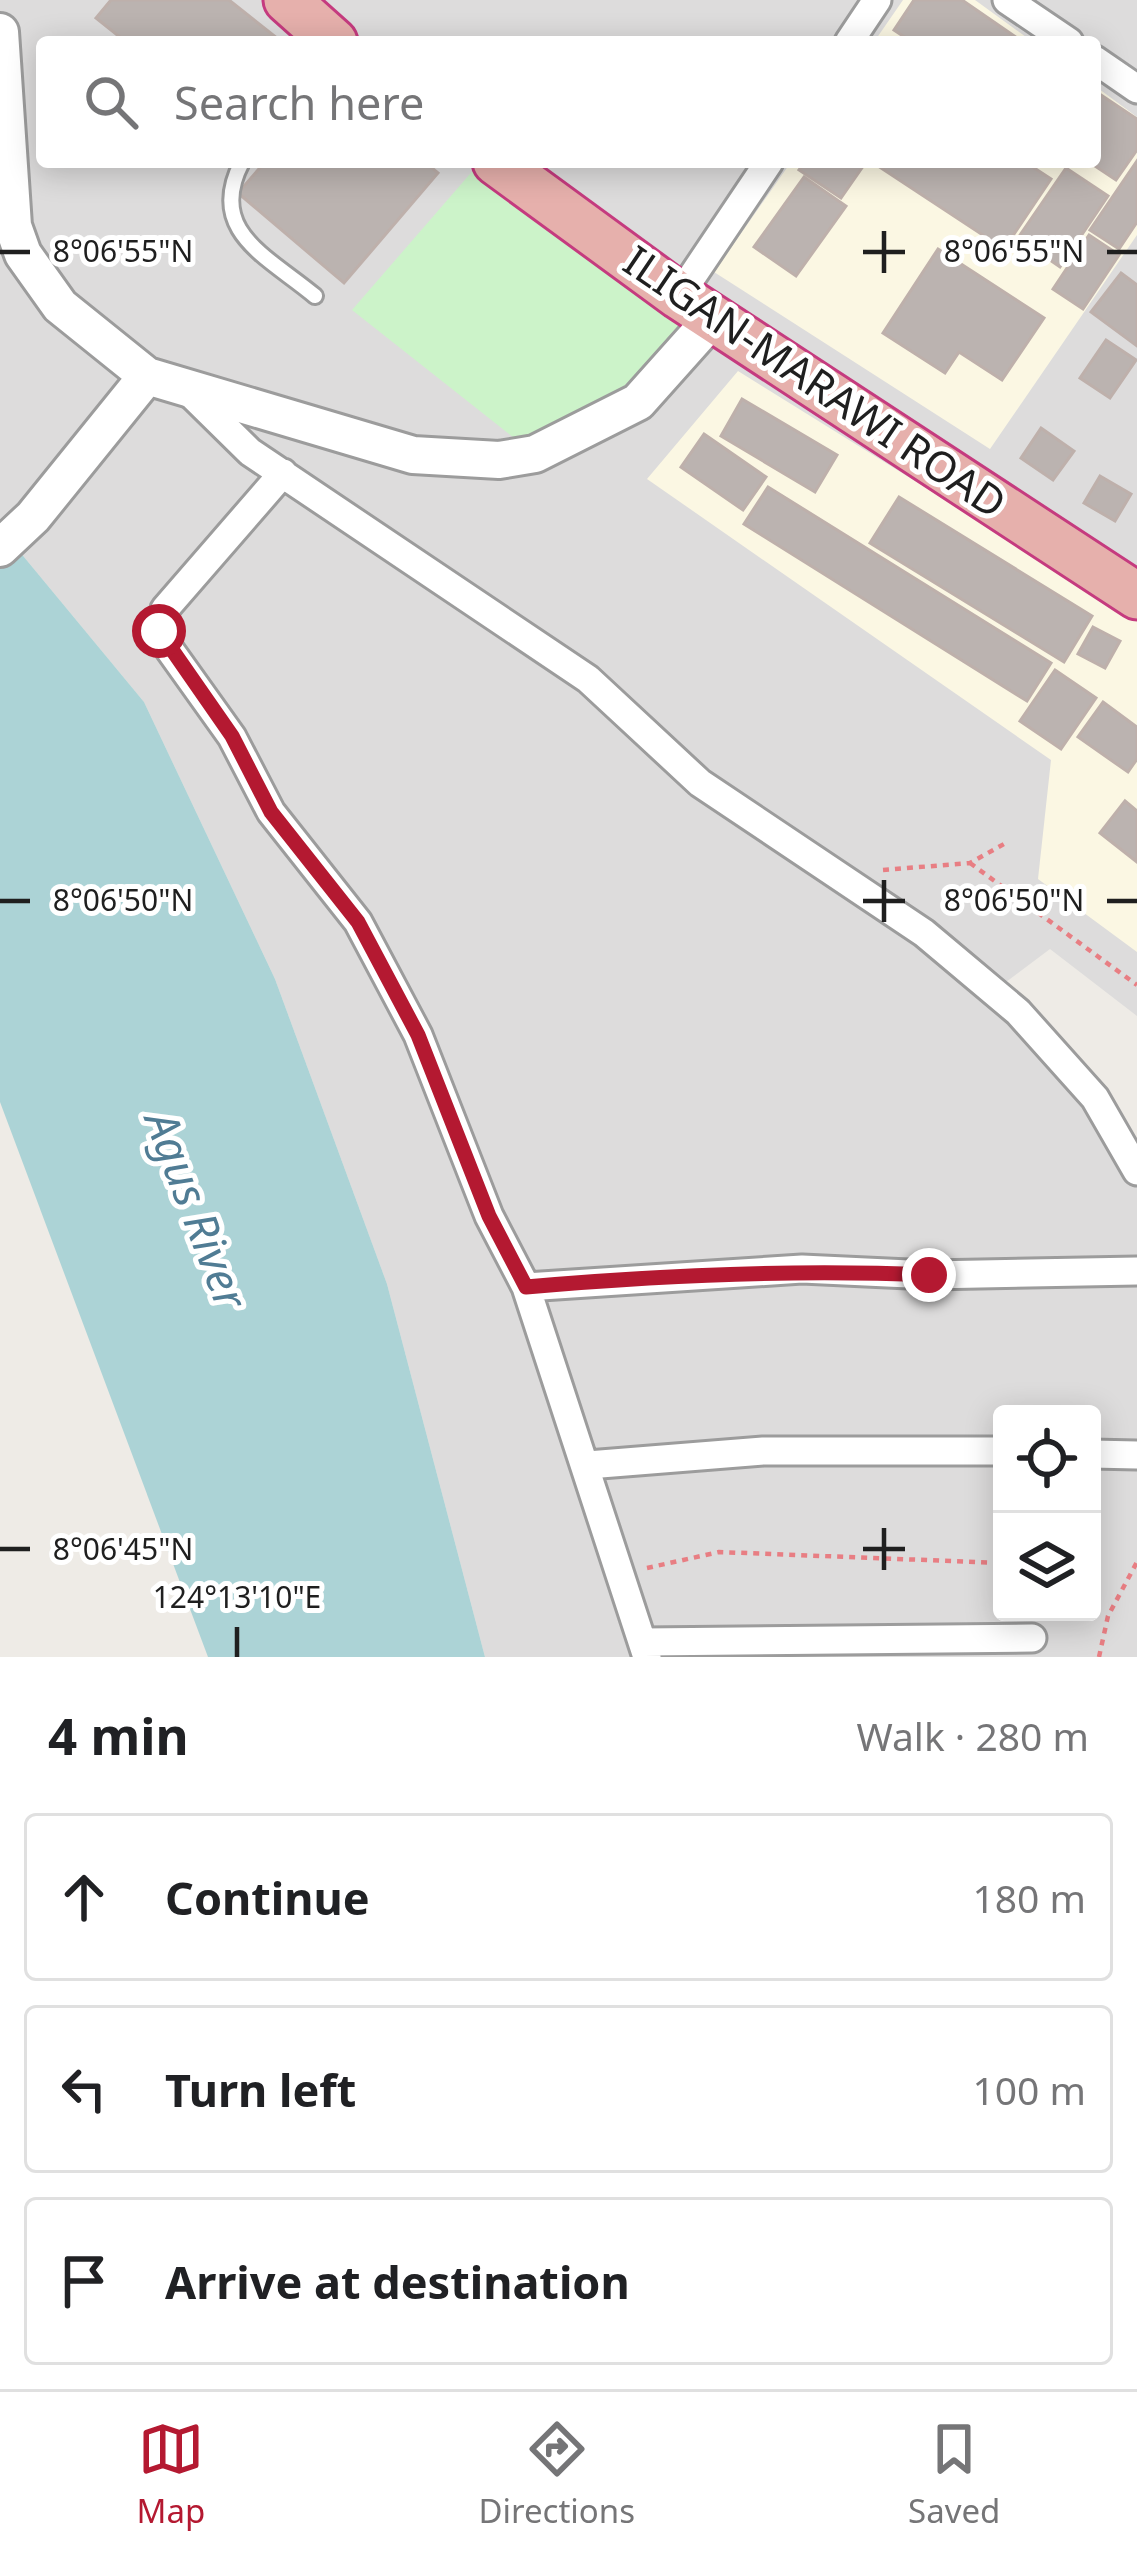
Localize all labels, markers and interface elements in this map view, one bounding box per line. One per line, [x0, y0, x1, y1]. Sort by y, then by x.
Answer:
search box [36, 36, 1101, 168]
icon: search [78, 69, 144, 135]
text: Search here [174, 72, 424, 133]
text: 8°06'55"N [53, 230, 193, 271]
text: 8°06'55"N [944, 230, 1084, 271]
street label: ILIGAN-MARAWI ROAD [614, 231, 1018, 530]
route start [132, 604, 186, 658]
text: 8°06'50"N [53, 879, 193, 920]
text: 8°06'50"N [944, 879, 1084, 920]
water label: Agus River [131, 1099, 264, 1319]
route end [902, 1248, 956, 1302]
map controls [993, 1405, 1101, 1621]
button: locate [993, 1405, 1101, 1513]
button: layers [993, 1513, 1101, 1621]
text: 8°06'45"N [53, 1528, 193, 1569]
text: 124°13'10"E [153, 1576, 321, 1617]
text: 4 min [48, 1700, 189, 1770]
text: Walk · 280 m [856, 1709, 1089, 1762]
icon: ahead [51, 1864, 117, 1930]
text: Continue [165, 1867, 370, 1928]
text: 180 m [972, 1871, 1086, 1924]
icon: left [51, 2056, 117, 2122]
text: Turn left [165, 2059, 356, 2120]
text: 100 m [972, 2063, 1086, 2116]
icon: arrive [51, 2248, 117, 2314]
text: Arrive at destination [165, 2251, 630, 2312]
tab: Map [137, 2416, 205, 2533]
tab: Directions [478, 2416, 635, 2533]
tab: Saved [908, 2416, 1000, 2533]

